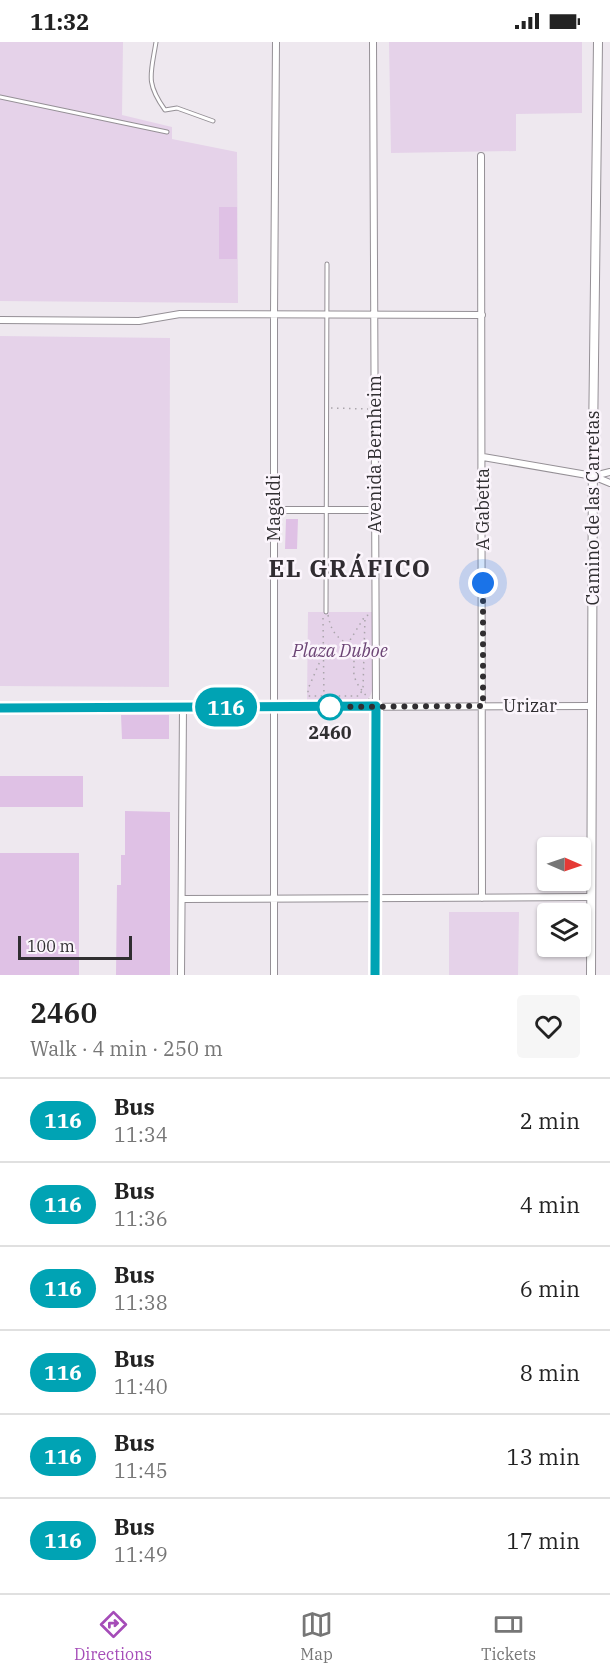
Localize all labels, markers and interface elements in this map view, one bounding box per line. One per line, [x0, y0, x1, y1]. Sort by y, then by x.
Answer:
text: 11:32 [30, 7, 89, 36]
street label: Avenida Bernheim [363, 375, 386, 533]
street label: Camino de las Carretas [581, 411, 604, 605]
street label: A Gabetta [471, 468, 494, 550]
street label: Magaldi [262, 474, 285, 542]
district label: EL GRÁFICO [269, 552, 431, 584]
your location [468, 568, 498, 598]
park label: Plaza Duboe [291, 639, 388, 662]
line badge: 116 [192, 688, 260, 726]
text: 116 [207, 693, 245, 721]
marker: 2460 [317, 694, 343, 720]
street label: Urizar [503, 694, 557, 717]
place label: 2460 [308, 721, 352, 744]
north arrow [537, 837, 591, 891]
map controls [537, 837, 591, 957]
button: layers [537, 903, 591, 957]
scale bar [18, 933, 132, 960]
text: 100 m [27, 936, 75, 956]
text: 2460 [30, 994, 97, 1031]
button: heart [517, 995, 580, 1058]
text: Walk · 4 min · 250 m [30, 1035, 223, 1062]
text: Bus [114, 1092, 155, 1121]
text: 116 [44, 1106, 82, 1134]
text: 2 min [520, 1106, 580, 1135]
text: 11:34 [114, 1121, 168, 1148]
text: Bus [114, 1176, 155, 1205]
text: 116 [44, 1190, 82, 1218]
text: 4 min [520, 1190, 580, 1219]
text: 11:36 [114, 1205, 168, 1232]
text: Bus [114, 1260, 155, 1289]
text: 116 [44, 1274, 82, 1302]
text: 6 min [520, 1274, 580, 1303]
text: 11:38 [114, 1289, 168, 1316]
text: Bus [114, 1344, 155, 1373]
text: 116 [44, 1358, 82, 1386]
text: 8 min [520, 1358, 580, 1387]
text: 11:40 [114, 1373, 168, 1400]
text: Bus [114, 1428, 155, 1457]
text: 116 [44, 1442, 82, 1470]
text: 13 min [507, 1442, 580, 1471]
text: 11:45 [114, 1457, 168, 1484]
text: Bus [114, 1512, 155, 1541]
text: 116 [44, 1526, 82, 1554]
text: 17 min [507, 1526, 580, 1555]
text: 11:49 [114, 1541, 168, 1568]
tab: Directions [74, 1608, 152, 1664]
tab: Map [300, 1608, 333, 1664]
tab: Tickets [481, 1608, 536, 1664]

